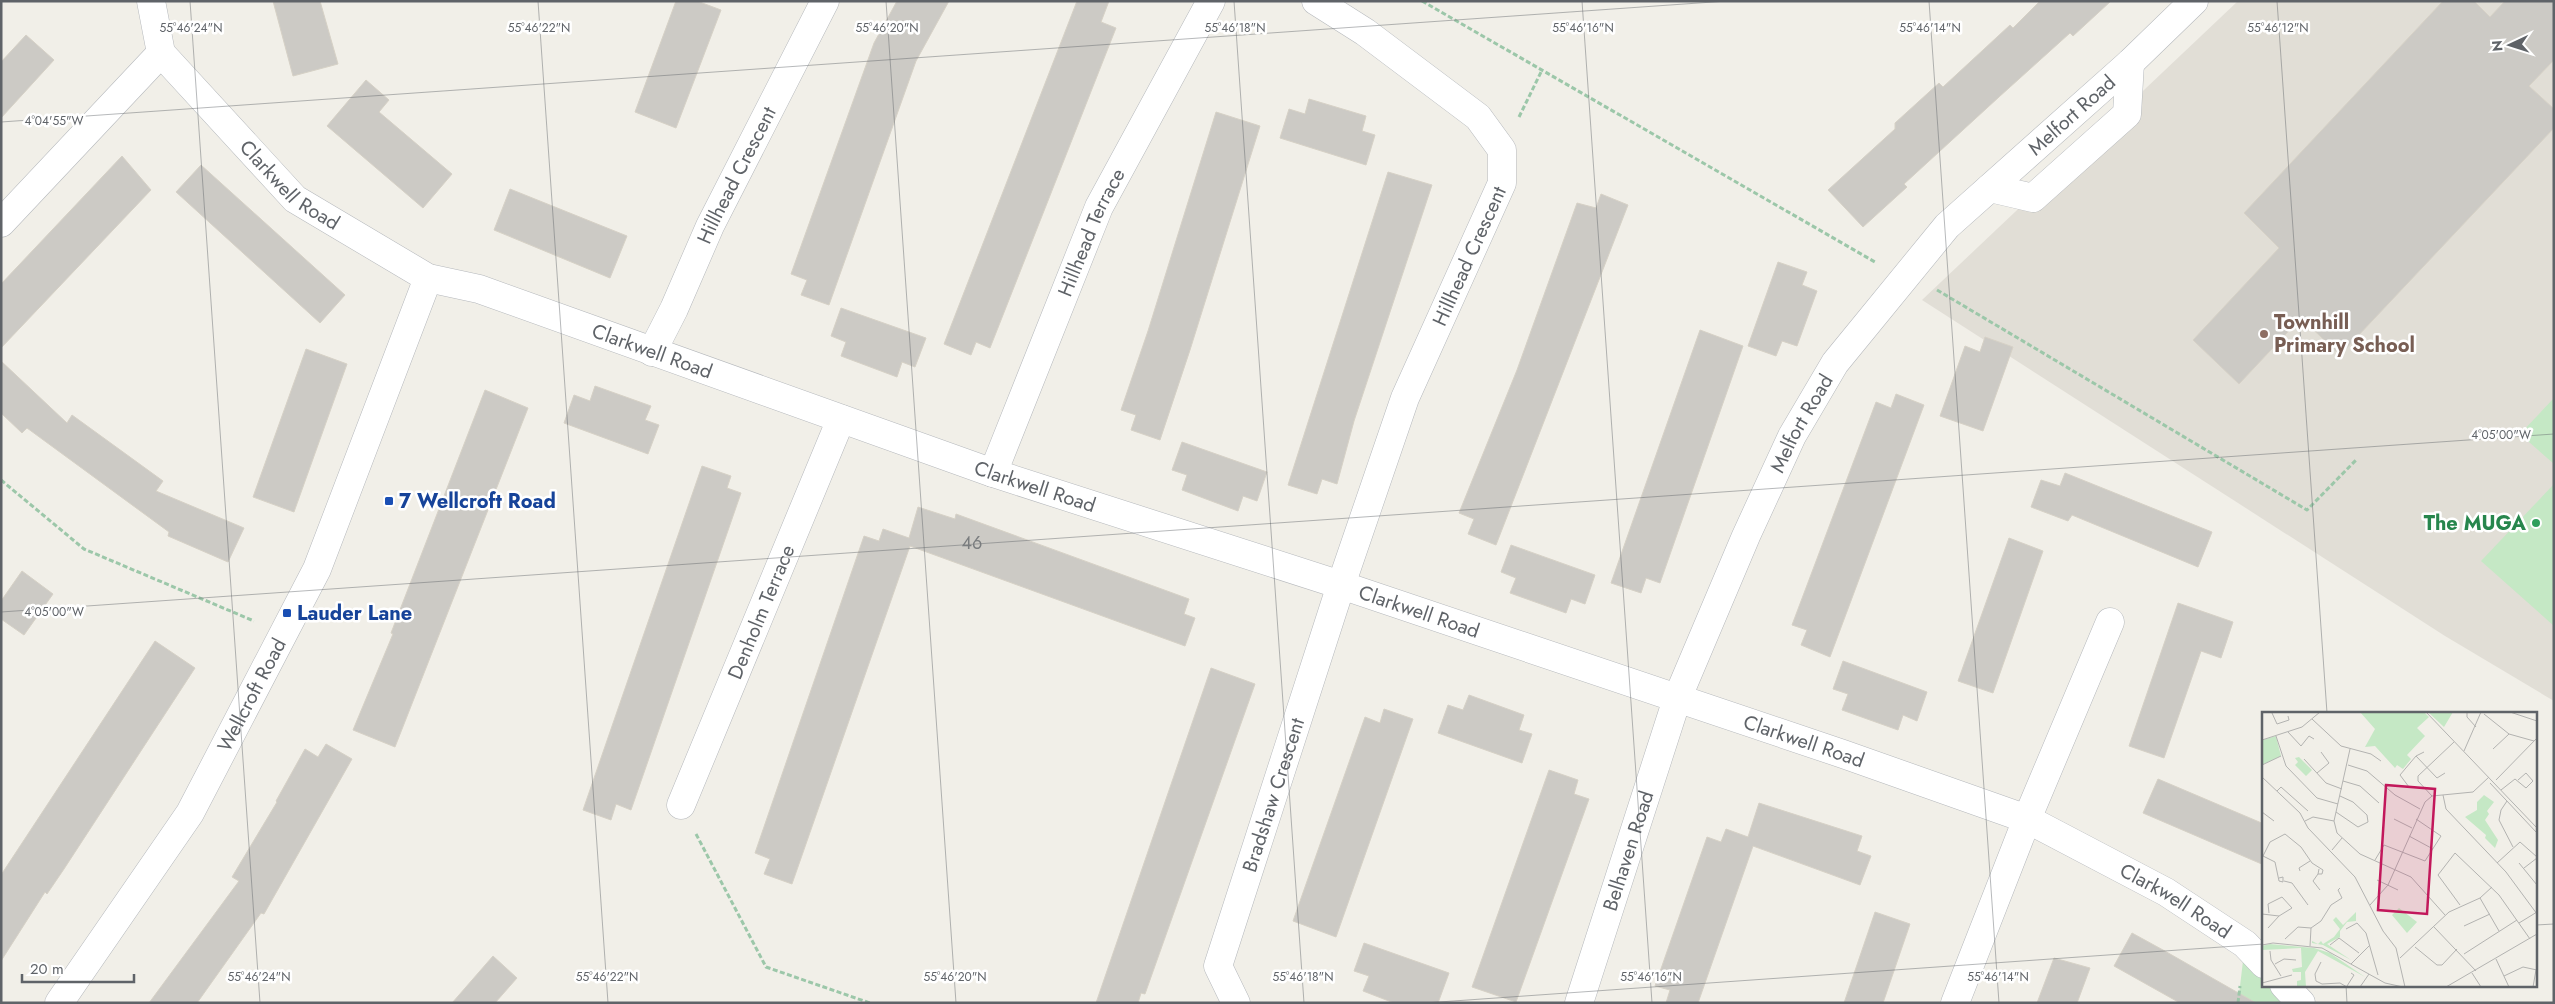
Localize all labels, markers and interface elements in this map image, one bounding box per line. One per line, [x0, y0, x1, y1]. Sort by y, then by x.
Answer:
text: 55°46'24"N [160, 19, 222, 37]
text: 55°46'22"N [508, 19, 570, 37]
text: 55°46'20"N [855, 19, 919, 37]
text: 55°46'18"N [1204, 19, 1266, 37]
text: 55°46'16"N [1552, 19, 1614, 37]
text: 55°46'14"N [1899, 19, 1961, 37]
text: 55°46'12"N [2247, 19, 2309, 37]
north arrow [2485, 20, 2535, 70]
text: N [2487, 40, 2507, 52]
street label: Melfort Road [2022, 68, 2122, 162]
street label: Hillhead Crescent [690, 102, 784, 248]
text: 4°04'55"W [25, 112, 84, 130]
street label: Clarkwell Road [233, 133, 345, 237]
street label: Hillhead Terrace [1051, 163, 1132, 301]
street label: Hillhead Crescent [1425, 181, 1514, 331]
place label: Townhill Primary School [2274, 308, 2415, 360]
street label: Clarkwell Road [588, 317, 716, 386]
marker: Townhill Primary School [2258, 328, 2270, 340]
street label: Melfort Road [1763, 369, 1840, 478]
text: 4°05'00"W [2471, 426, 2531, 444]
street label: Clarkwell Road [970, 453, 1099, 520]
place label: 7 Wellcroft Road [399, 487, 556, 516]
marker: 7 Wellcroft Road [383, 495, 395, 507]
place label: The MUGA [2424, 509, 2526, 538]
marker: The MUGA [2530, 517, 2542, 529]
house number: 46 [962, 530, 982, 556]
street label: Denholm Terrace [721, 541, 802, 684]
street label: Clarkwell Road [1355, 578, 1483, 646]
place label: Lauder Lane [297, 599, 412, 628]
text: 4°05'00"W [24, 603, 84, 621]
marker: Lauder Lane [281, 607, 293, 619]
street label: Wellcroft Road [210, 633, 294, 757]
street label: Clarkwell Road [1740, 708, 1868, 775]
inset map [2262, 712, 2538, 986]
street label: Bradshaw Crescent [1235, 714, 1312, 876]
street label: Belhaven Road [1596, 787, 1661, 915]
street label: Clarkwell Road [2114, 856, 2237, 946]
scale bar [22, 952, 135, 984]
text: 20 m [30, 958, 64, 980]
text: 55°46'24"N [228, 968, 290, 986]
text: 55°46'22"N [576, 968, 638, 986]
text: 55°46'20"N [923, 968, 987, 986]
text: 55°46'18"N [1272, 968, 1334, 986]
text: 55°46'16"N [1620, 968, 1682, 986]
text: 55°46'14"N [1967, 968, 2029, 986]

